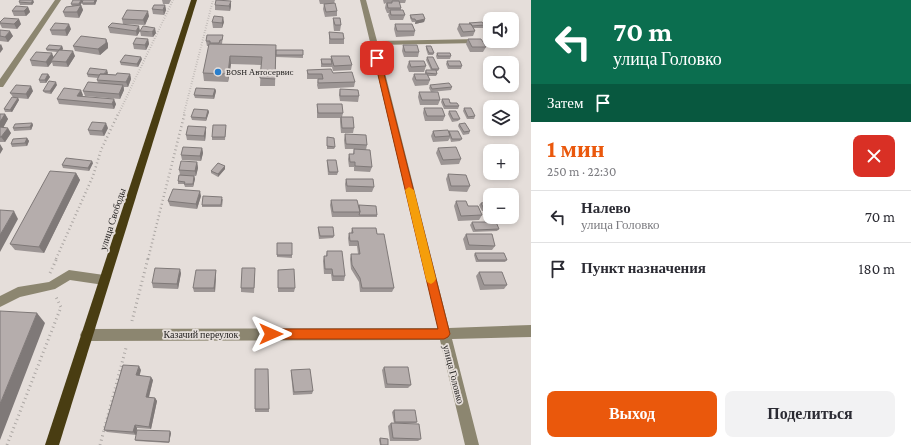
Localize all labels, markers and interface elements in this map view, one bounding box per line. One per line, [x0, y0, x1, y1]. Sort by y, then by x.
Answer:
map controls [483, 12, 519, 224]
button: sound [483, 12, 519, 48]
icon: left [547, 16, 599, 68]
text: 70 m [613, 16, 672, 47]
pin [360, 41, 394, 75]
icon: arrive [366, 47, 388, 69]
text: улица Головко [613, 49, 722, 69]
button: search [483, 56, 519, 92]
marker: BOSH Автосервис [213, 67, 223, 77]
place label: BOSH Автосервис [226, 67, 293, 77]
icon: arrive [592, 92, 614, 114]
text: Затем [547, 95, 584, 111]
button: layers [483, 100, 519, 136]
text: 1 мин [547, 135, 605, 162]
button: close [853, 135, 895, 177]
button: + [483, 144, 519, 180]
text: 250 m · 22:30 [547, 164, 616, 179]
street label: улица Свободы [97, 187, 128, 252]
button: − [483, 188, 519, 224]
text: Налево [581, 200, 631, 216]
icon: left [547, 206, 569, 228]
text: 70 m [865, 209, 895, 225]
text: улица Головко [581, 217, 660, 232]
icon: arrive [547, 258, 569, 280]
text: Пункт назначения [581, 260, 706, 276]
text: 180 m [859, 261, 895, 277]
position arrow [250, 313, 292, 355]
street label: Казачий переулок [164, 329, 239, 340]
street label: улица Головко [441, 343, 466, 405]
button: Выход [547, 391, 717, 437]
button: Поделиться [725, 391, 895, 437]

